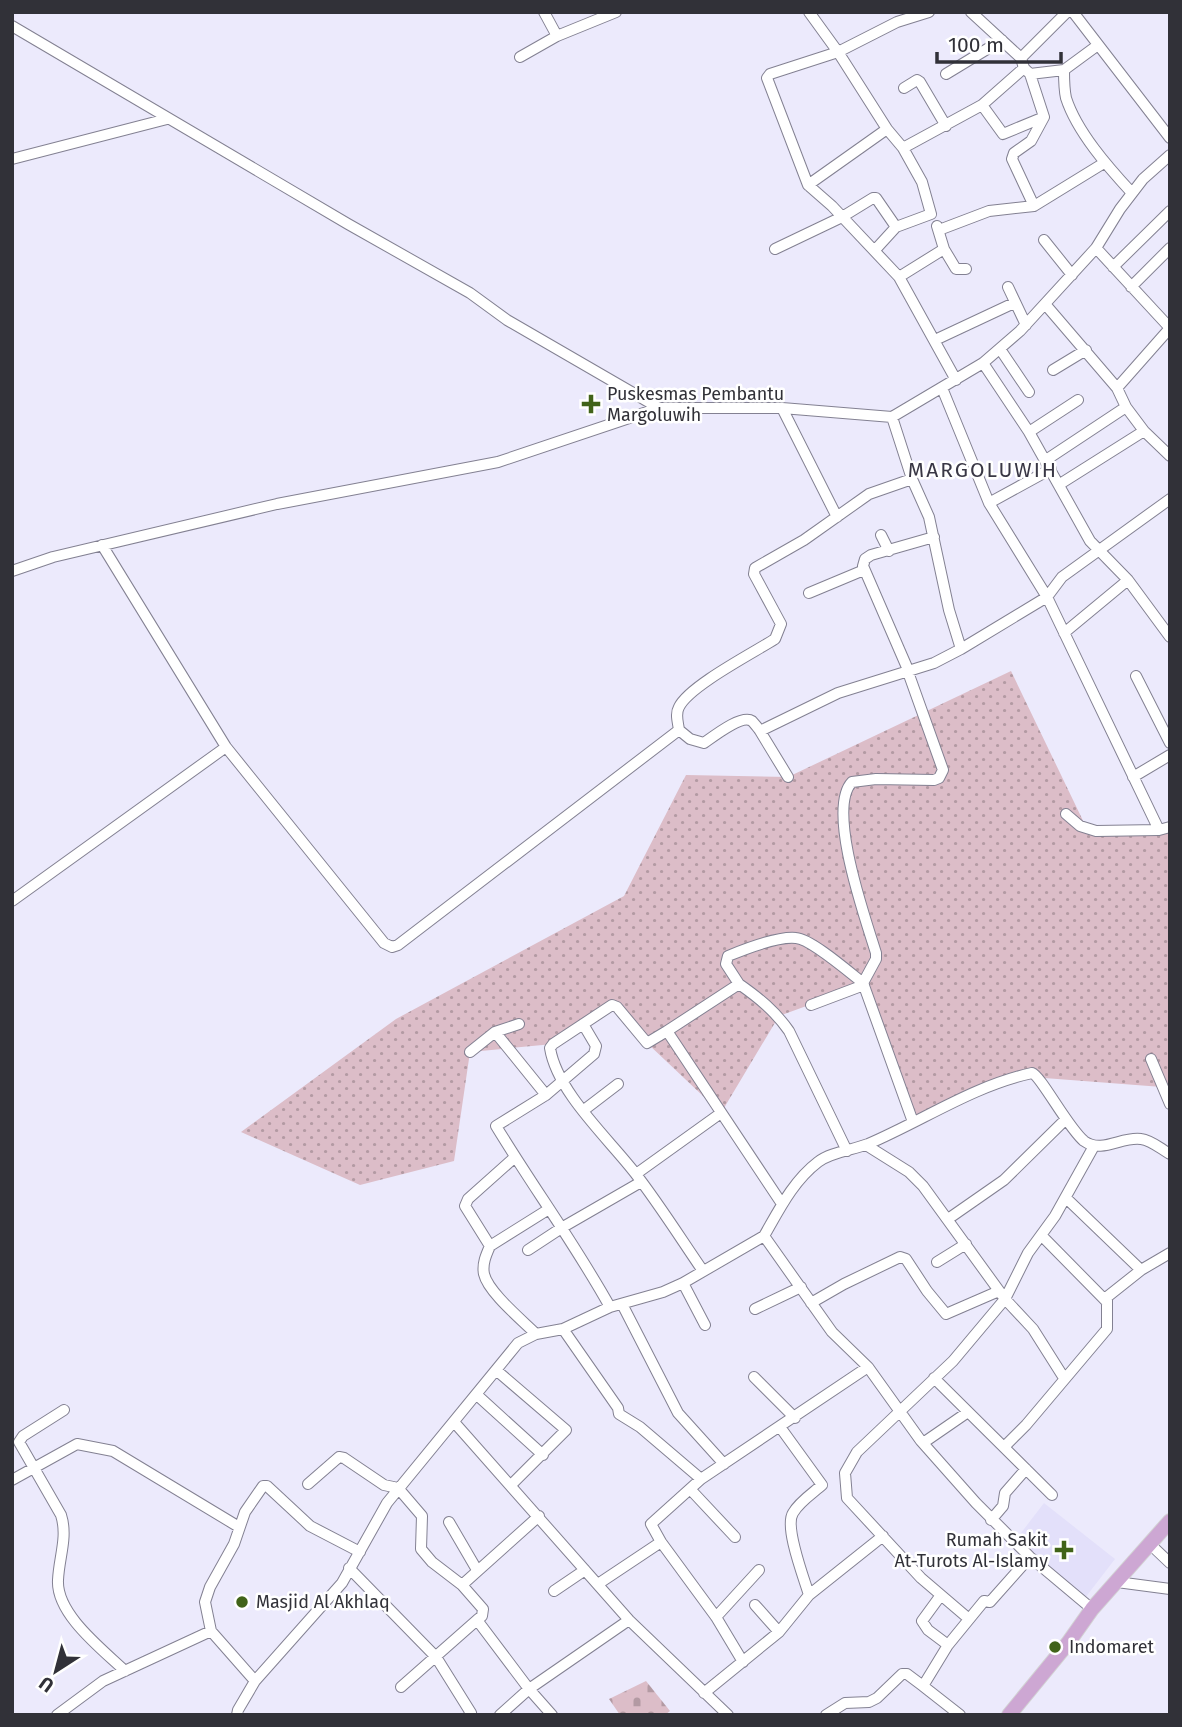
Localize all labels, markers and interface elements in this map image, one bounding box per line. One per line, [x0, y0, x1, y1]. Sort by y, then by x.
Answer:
scale bar [937, 21, 1061, 65]
text: 100 m [948, 32, 1004, 58]
place label: Puskesmas Pembantu Margoluwih [607, 383, 784, 426]
marker: Puskesmas Pembantu Margoluwih [581, 394, 601, 414]
district label: MARGOLUWIH [908, 457, 1058, 483]
place label: Rumah Sakit At-Turots Al-Islamy [894, 1529, 1048, 1572]
marker: Rumah Sakit At-Turots Al-Islamy [1054, 1540, 1074, 1560]
place label: Masjid Al Akhlaq [256, 1591, 390, 1613]
marker: Masjid Al Akhlaq [234, 1594, 250, 1610]
north arrow [21, 1636, 91, 1706]
place label: Indomaret [1069, 1636, 1155, 1658]
marker: Indomaret [1047, 1639, 1063, 1655]
text: U [35, 1671, 58, 1697]

